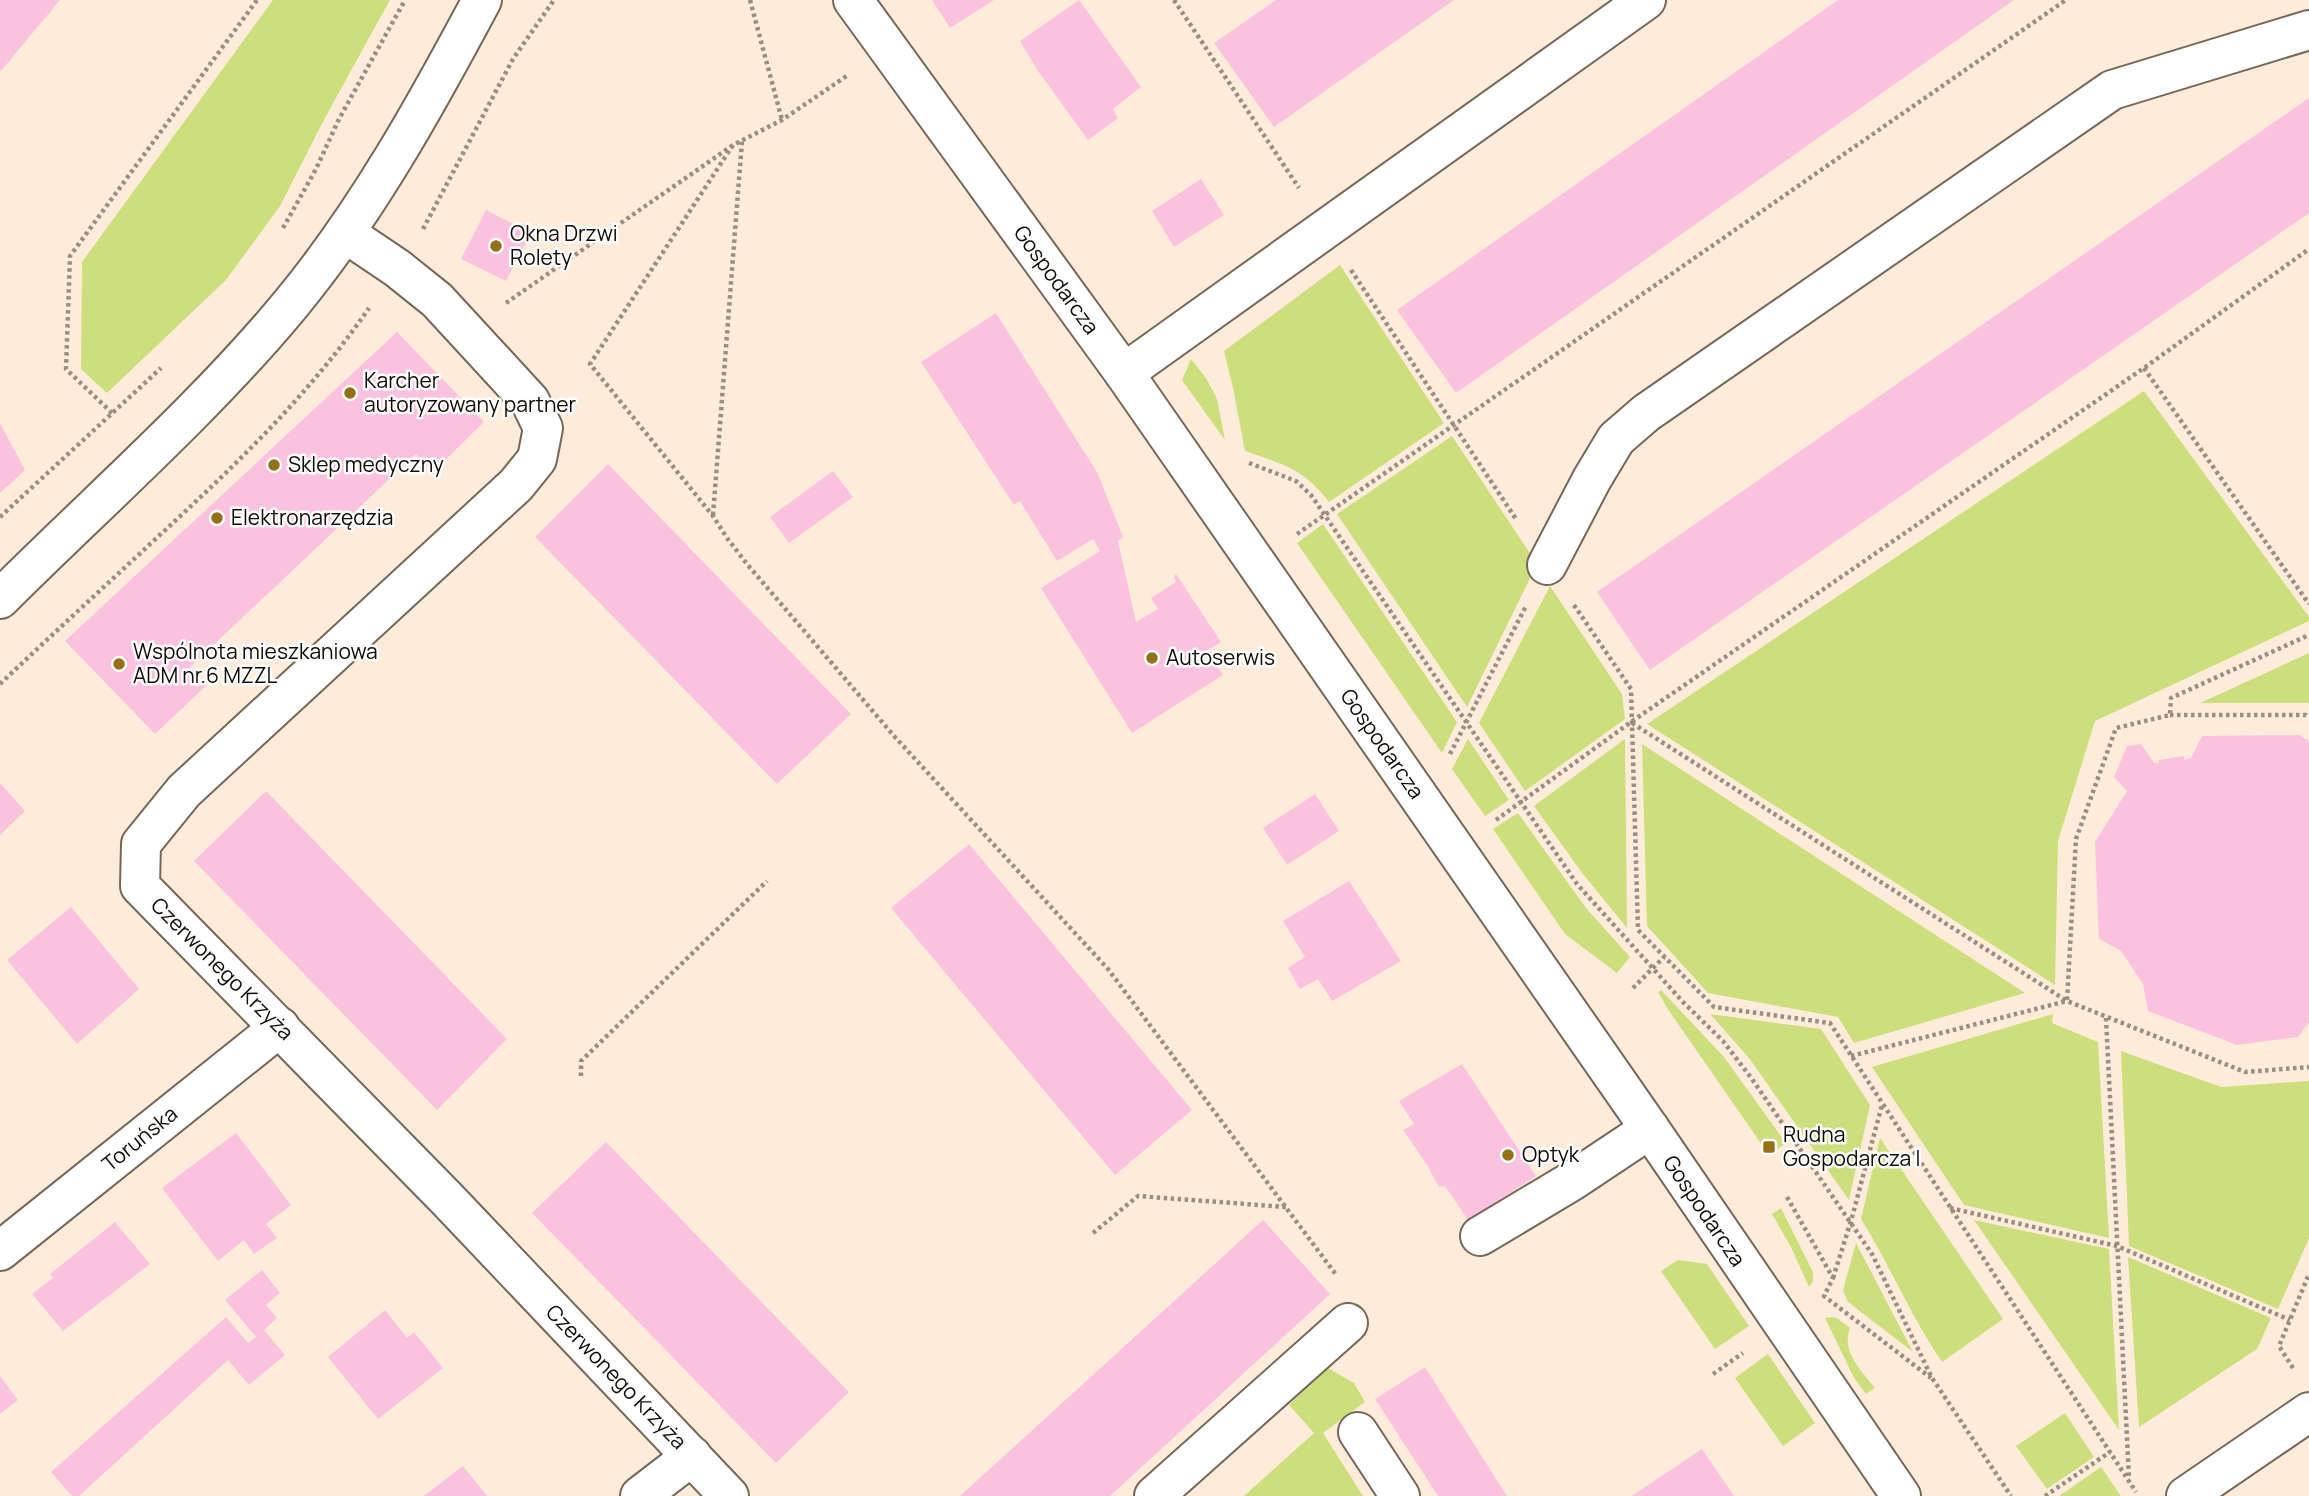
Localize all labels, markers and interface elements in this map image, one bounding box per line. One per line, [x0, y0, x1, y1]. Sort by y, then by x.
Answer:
place label: Okna Drzwi Rolety [510, 219, 618, 271]
street label: Gospodarcza [1008, 219, 1106, 340]
marker: Okna Drzwi Rolety [488, 238, 504, 254]
place label: Karcher autoryzowany partner [364, 366, 577, 418]
marker: Karcher autoryzowany partner [342, 385, 358, 401]
place label: Sklep medyczny [288, 450, 444, 478]
marker: Sklep medyczny [266, 457, 282, 473]
place label: Elektronarzędzia [231, 503, 393, 531]
marker: Elektronarzędzia [209, 510, 225, 526]
place label: Wspólnota mieszkaniowa ADM nr.6 MZZL [133, 637, 378, 689]
place label: Autoserwis [1166, 643, 1275, 671]
marker: Autoserwis [1144, 650, 1160, 666]
marker: Wspólnota mieszkaniowa ADM nr.6 MZZL [111, 656, 127, 672]
street label: Gospodarcza [1335, 683, 1431, 804]
street label: Czerwonego Krzyża [145, 891, 300, 1046]
street label: Toruńska [96, 1099, 183, 1177]
place label: Rudna Gospodarcza I [1783, 1120, 1920, 1172]
marker: Rudna Gospodarcza I [1761, 1139, 1777, 1155]
place label: Optyk [1522, 1140, 1580, 1168]
marker: Optyk [1500, 1147, 1516, 1163]
street label: Gospodarcza [1657, 1149, 1752, 1271]
street label: Czerwonego Krzyża [540, 1298, 693, 1455]

